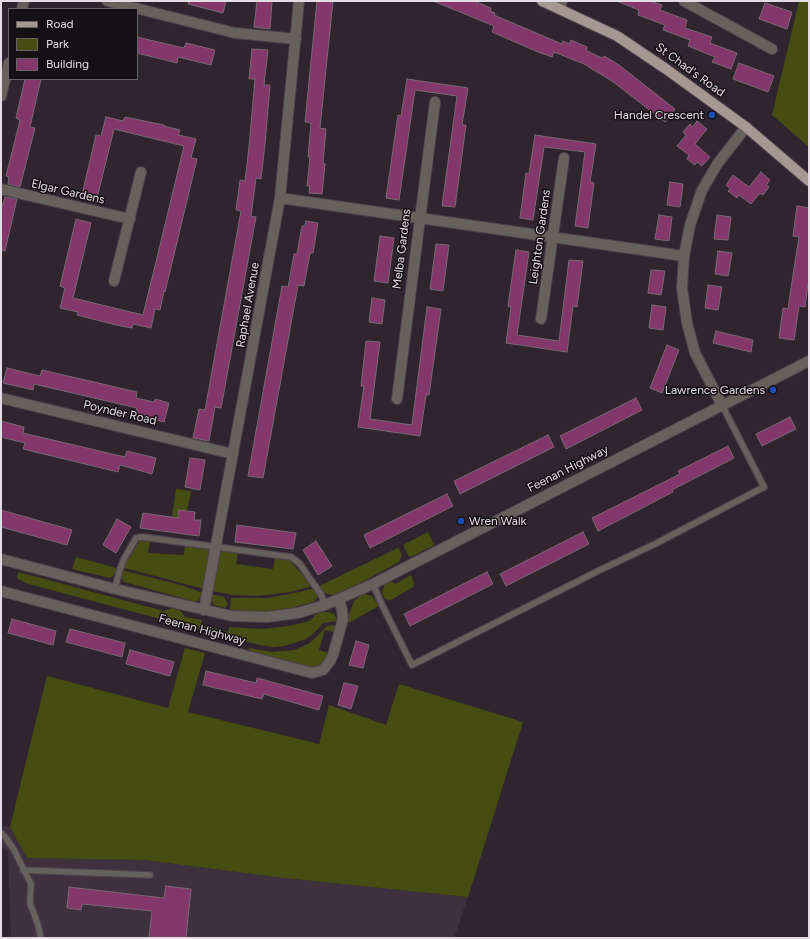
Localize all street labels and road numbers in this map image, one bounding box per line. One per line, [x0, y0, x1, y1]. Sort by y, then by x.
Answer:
street label: St Chad's Road [653, 40, 727, 100]
street label: Elgar Gardens [30, 177, 106, 207]
street label: Leighton Gardens [526, 189, 554, 285]
street label: Melba Gardens [390, 208, 414, 290]
street label: Raphael Avenue [233, 261, 263, 349]
street label: Poynder Road [82, 398, 158, 428]
street label: Feenan Highway [525, 442, 611, 496]
street label: Feenan Highway [157, 612, 247, 648]

